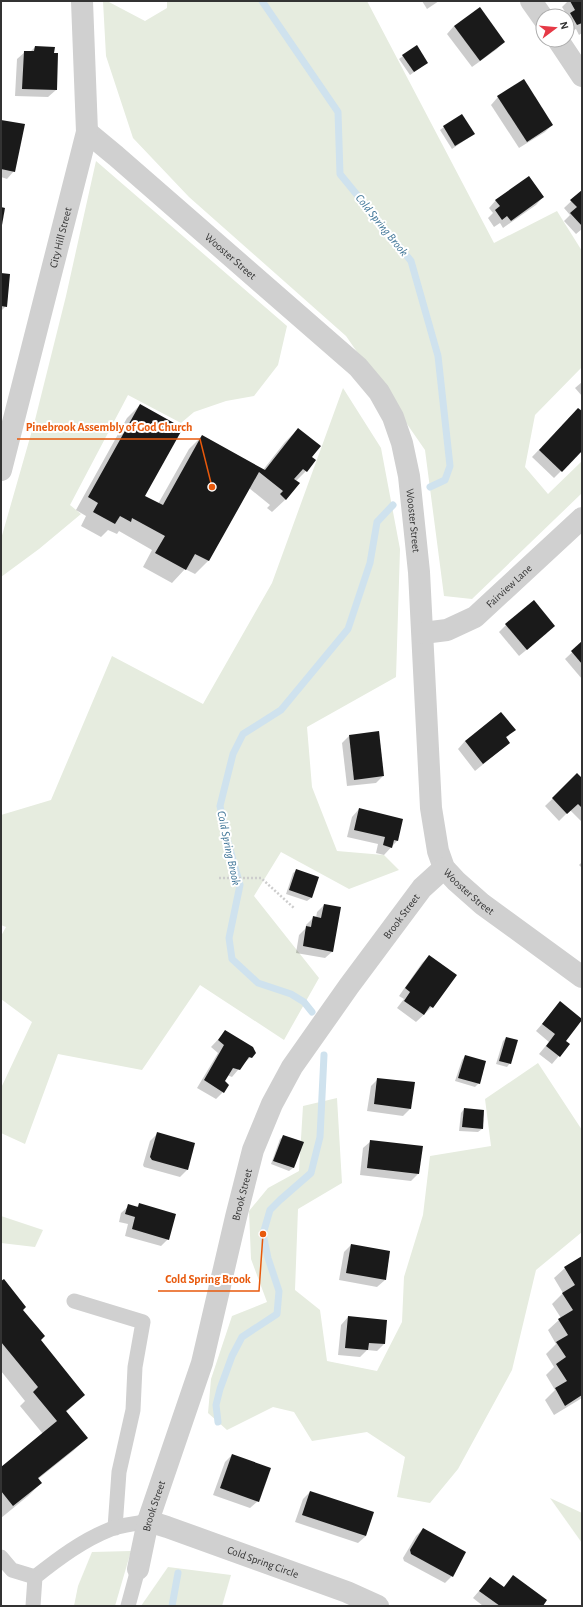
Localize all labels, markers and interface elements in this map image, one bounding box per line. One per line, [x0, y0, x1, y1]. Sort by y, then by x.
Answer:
north arrow [535, 8, 575, 48]
text: N [558, 20, 570, 31]
water label: Cold Spring Brook [353, 192, 411, 259]
street label: City Hill Street [48, 206, 74, 269]
street label: Wooster Street [203, 231, 259, 282]
callout: Pinebrook Assembly of God Church [17, 415, 200, 439]
text: Pinebrook Assembly of God Church [26, 421, 192, 434]
street label: Wooster Street [404, 488, 422, 553]
street label: Fairview Lane [484, 562, 534, 610]
water label: Cold Spring Brook [214, 810, 243, 887]
street label: Wooster Street [441, 866, 497, 917]
street label: Brook Street [381, 892, 422, 941]
street label: Brook Street [230, 1167, 254, 1222]
callout: Cold Spring Brook [158, 1267, 259, 1291]
text: Cold Spring Brook [165, 1273, 251, 1285]
street label: Brook Street [141, 1479, 168, 1533]
street label: Cold Spring Circle [226, 1544, 300, 1580]

